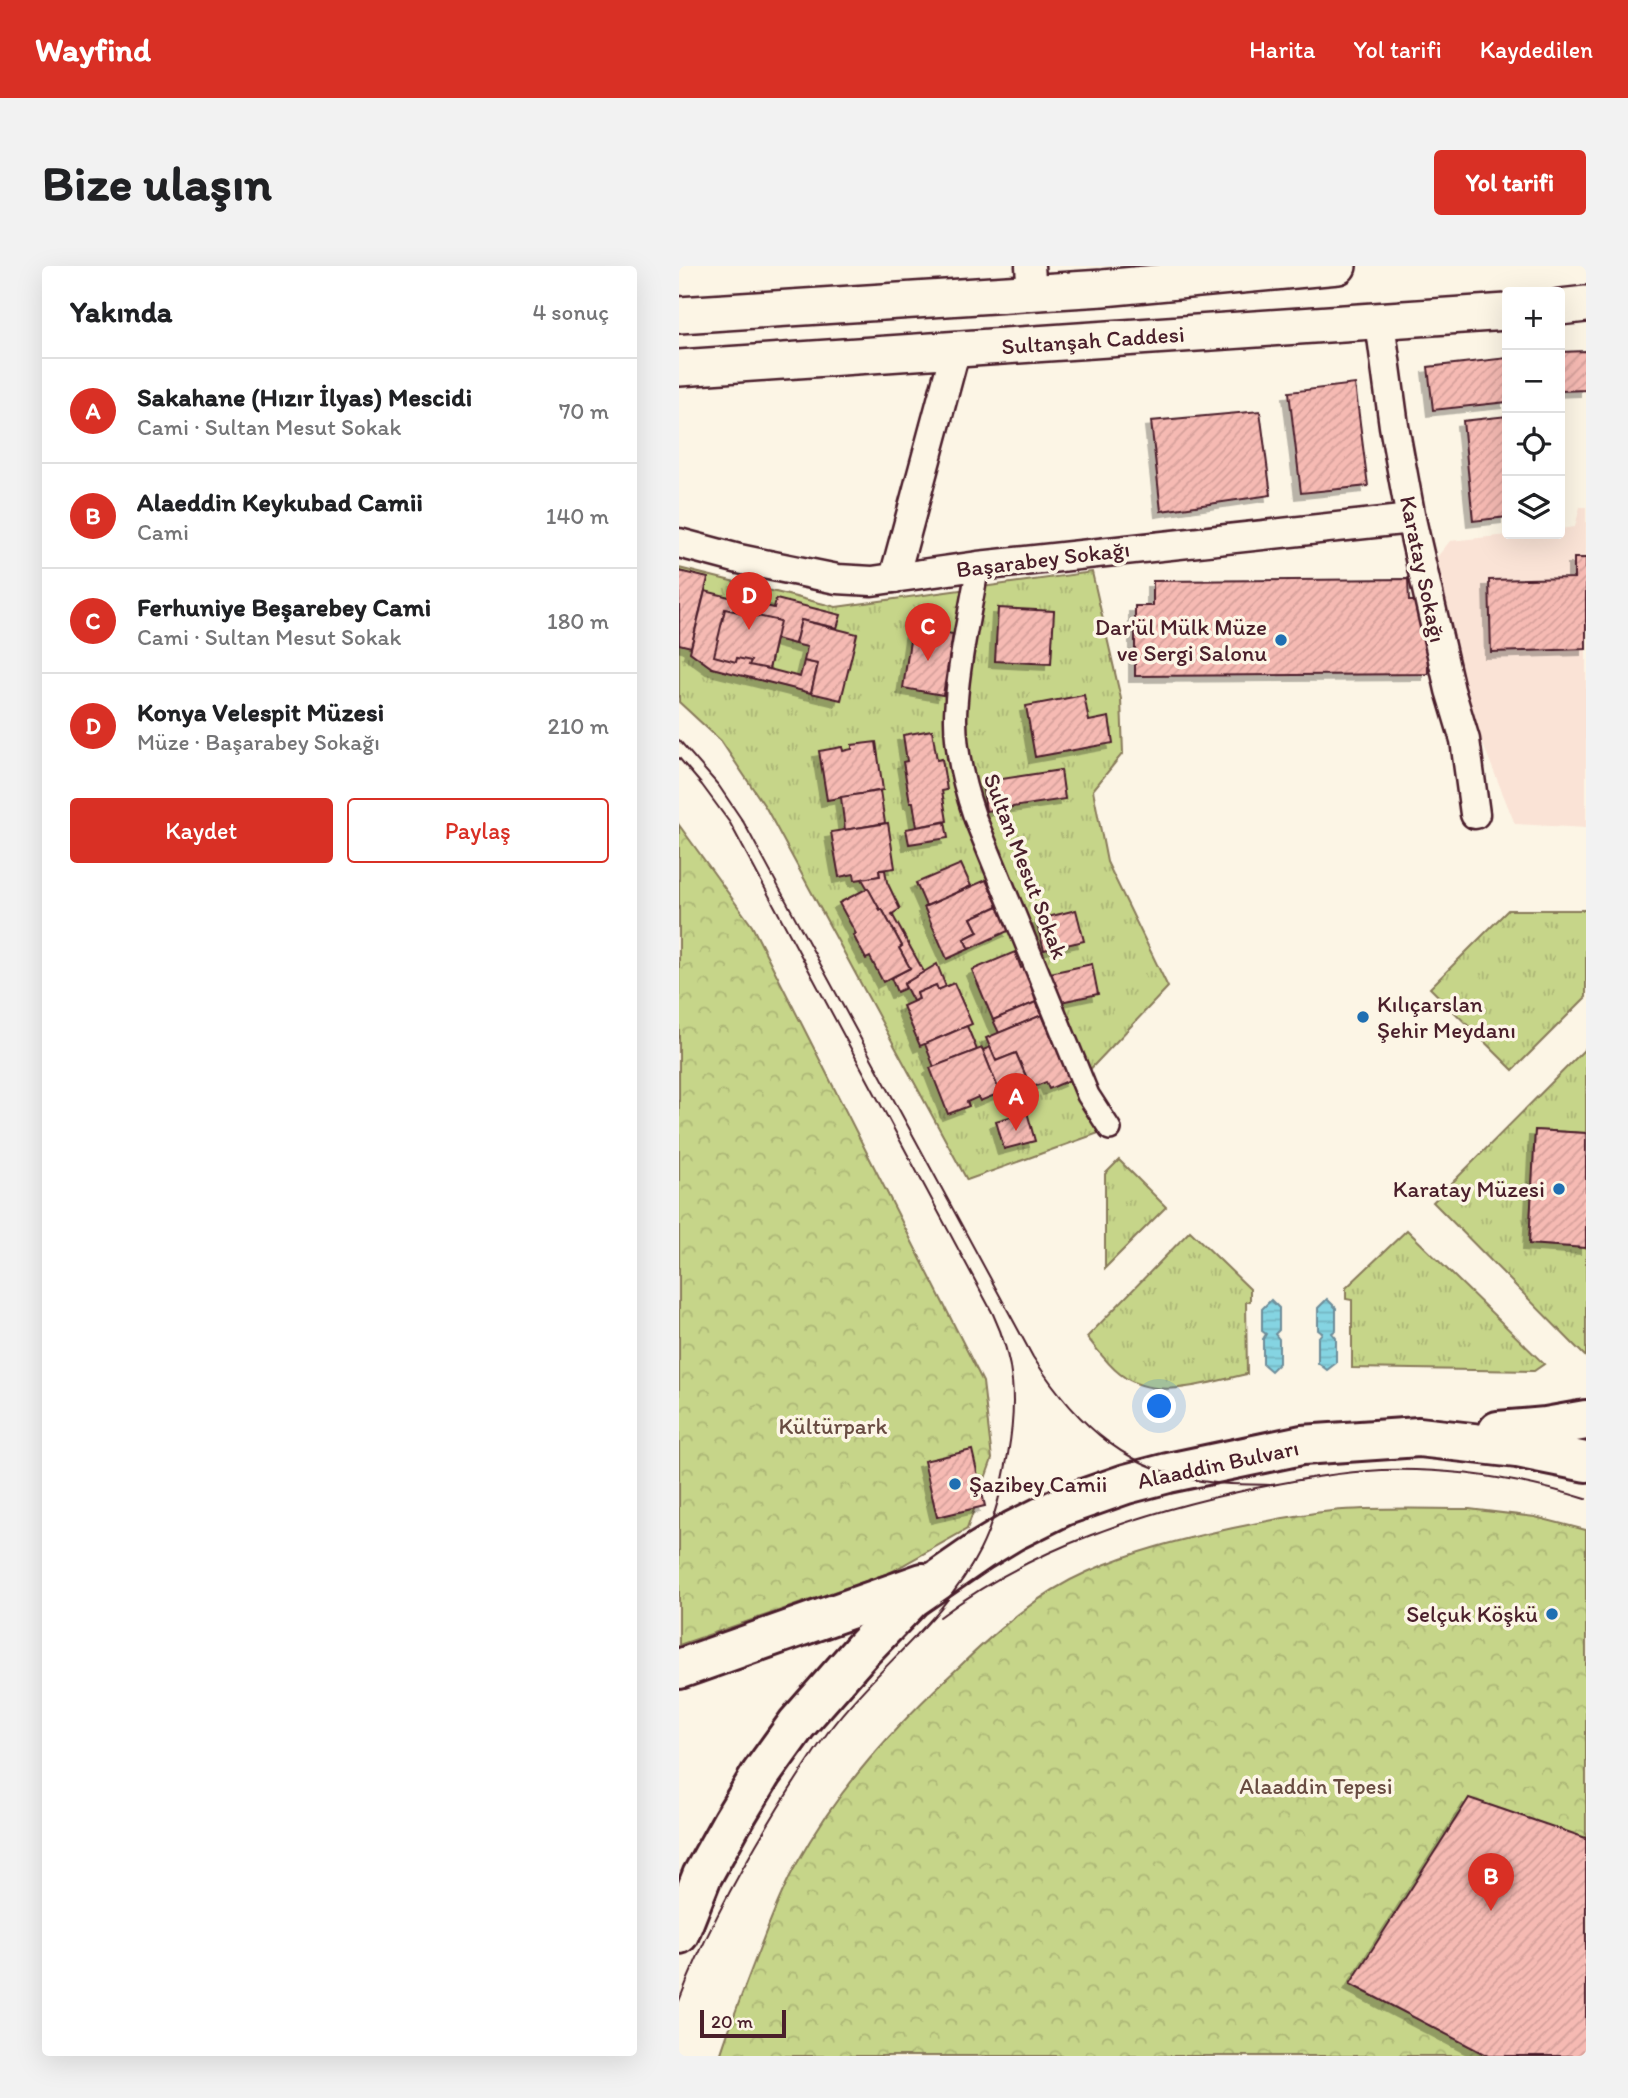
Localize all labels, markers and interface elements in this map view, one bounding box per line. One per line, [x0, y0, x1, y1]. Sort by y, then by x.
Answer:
text: Wayfind [35, 30, 151, 69]
text: Harita [1249, 35, 1315, 64]
text: Yol tarifi [1353, 35, 1442, 64]
text: Kaydedilen [1480, 35, 1593, 64]
button: Yol tarifi [1434, 150, 1586, 215]
text: Bize ulaşın [42, 153, 272, 212]
map controls [1502, 287, 1565, 539]
button: + [1502, 287, 1565, 350]
text: Yakında [70, 293, 172, 330]
text: 4 sonuç [532, 298, 609, 326]
street label: Sultanşah Caddesi [1001, 320, 1185, 360]
button: − [1502, 350, 1565, 413]
text: Sakahane (Hızır İlyas) Mescidi [137, 381, 472, 413]
text: A [86, 397, 100, 425]
text: 70 m [559, 397, 609, 425]
text: Cami · Sultan Mesut Sokak [137, 413, 401, 441]
button: locate [1502, 413, 1565, 476]
button: layers [1502, 476, 1565, 539]
text: Alaeddin Keykubad Camii [137, 486, 423, 518]
street label: Karatay Sokağı [1394, 493, 1452, 645]
text: B [86, 502, 100, 530]
text: 140 m [546, 502, 609, 530]
text: Cami [137, 518, 189, 546]
street label: Başarabey Sokağı [955, 534, 1131, 584]
pin: D [726, 572, 772, 630]
text: Ferhuniye Beşarebey Cami [137, 591, 431, 623]
pin: C [905, 603, 951, 661]
text: C [86, 607, 100, 635]
text: 180 m [547, 607, 609, 635]
place label: Dar'ül Mülk Müze ve Sergi Salonu [1095, 613, 1267, 667]
text: Cami · Sultan Mesut Sokak [137, 623, 401, 651]
marker: Dar'ül Mülk Müze ve Sergi Salonu [1273, 632, 1289, 648]
text: Konya Velespit Müzesi [137, 696, 384, 728]
text: D [85, 712, 101, 740]
text: 210 m [548, 712, 609, 740]
text: Müze · Başarabey Sokağı [137, 728, 380, 756]
street label: Sultan Mesut Sokak [978, 769, 1074, 963]
button: Kaydet [70, 798, 333, 863]
button: Paylaş [347, 798, 609, 863]
place label: Kılıçarslan Şehir Meydanı [1377, 990, 1516, 1044]
marker: Kılıçarslan Şehir Meydanı [1355, 1009, 1371, 1025]
pin: A [993, 1073, 1039, 1131]
place label: Karatay Müzesi [1393, 1175, 1545, 1203]
marker: Karatay Müzesi [1551, 1181, 1567, 1197]
your location [1142, 1389, 1176, 1423]
park label: Kültürpark [779, 1412, 887, 1440]
street label: Alaaddin Bulvarı [1135, 1433, 1301, 1495]
place label: Şazibey Camii [969, 1470, 1107, 1498]
marker: Şazibey Camii [947, 1476, 963, 1492]
place label: Selçuk Köşkü [1406, 1600, 1538, 1628]
marker: Selçuk Köşkü [1544, 1606, 1560, 1622]
park label: Alaaddin Tepesi [1239, 1772, 1393, 1800]
pin: B [1468, 1853, 1514, 1911]
scale bar [700, 2007, 786, 2039]
text: 20 m [711, 2010, 753, 2033]

